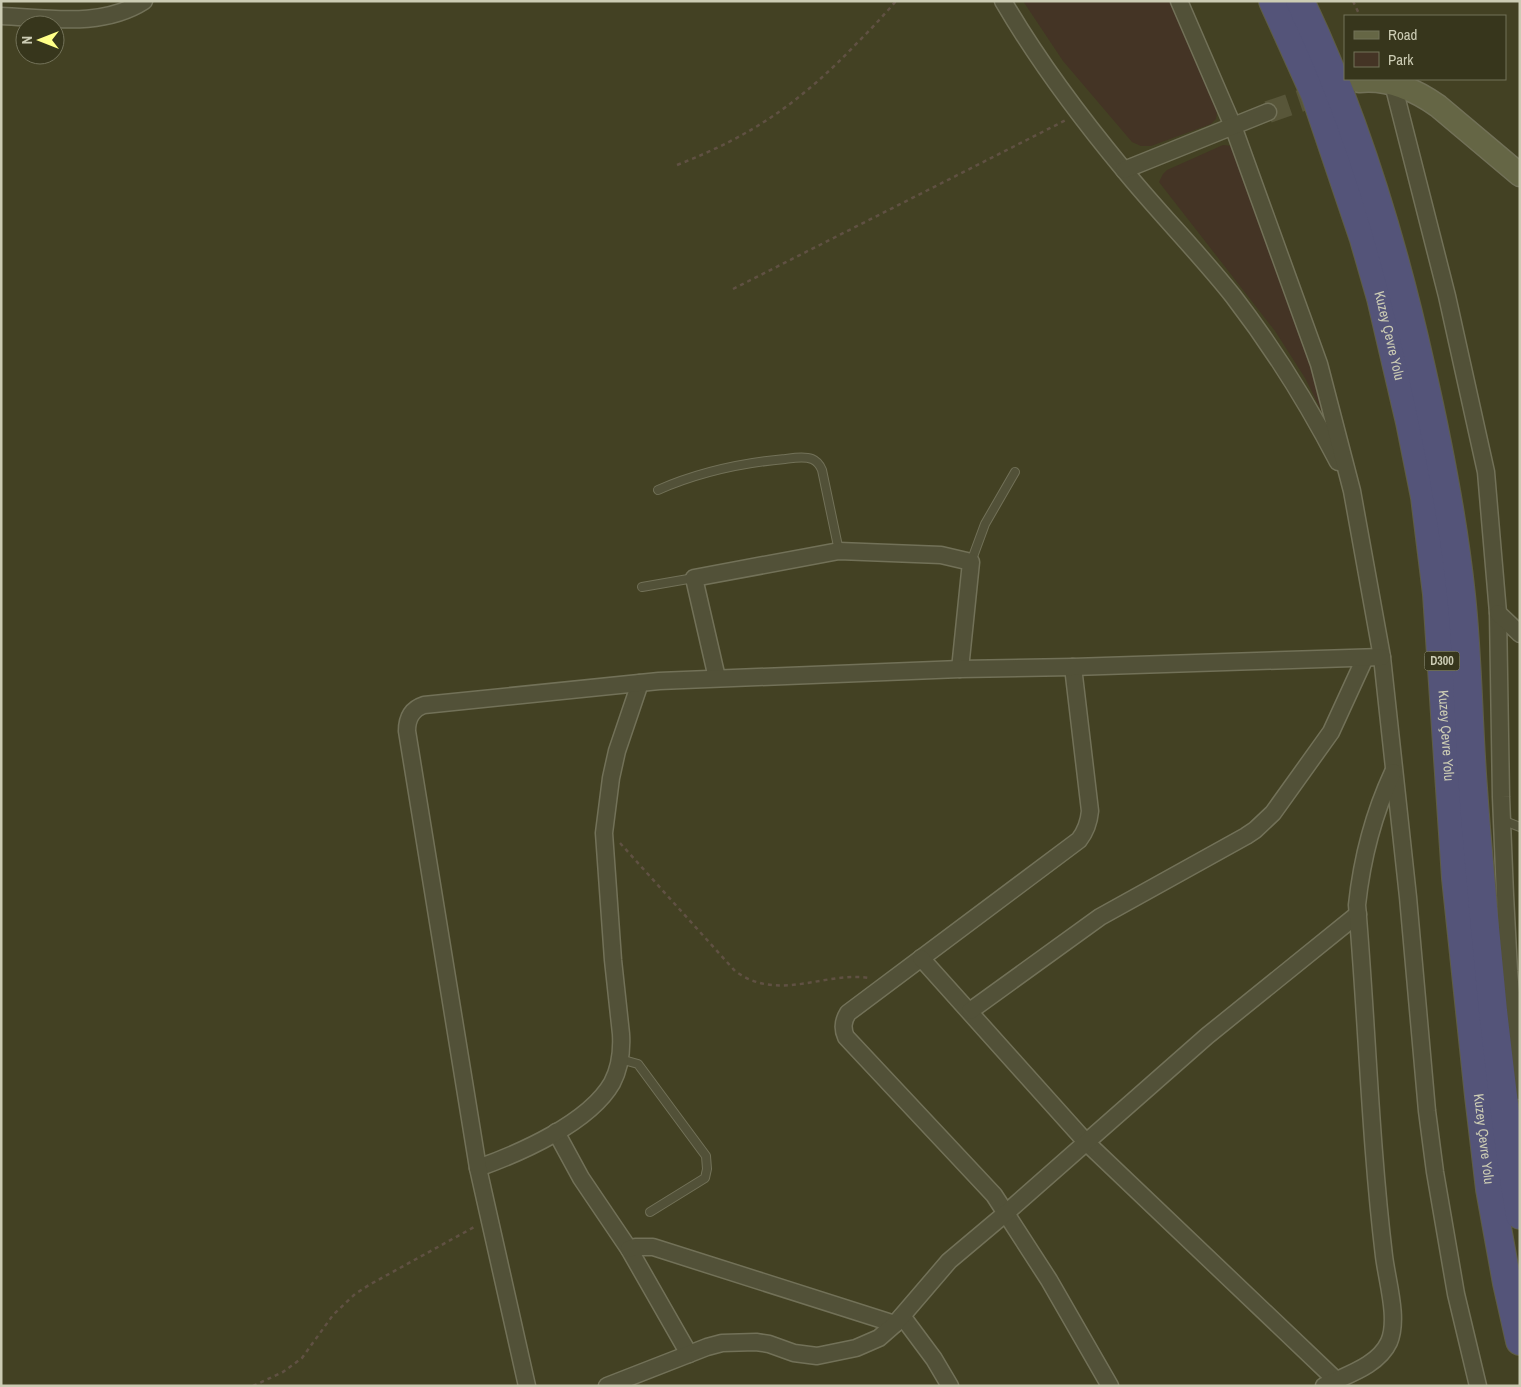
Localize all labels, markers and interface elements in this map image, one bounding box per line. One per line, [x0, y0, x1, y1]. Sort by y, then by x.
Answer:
north arrow [15, 15, 65, 65]
legend [1344, 15, 1506, 80]
text: Road [1388, 24, 1417, 45]
text: N [18, 36, 36, 44]
text: Park [1388, 49, 1414, 70]
street label: Kuzey Çevre Yolu [1370, 289, 1409, 382]
road number: D300 [1424, 651, 1460, 670]
street label: Kuzey Çevre Yolu [1434, 690, 1458, 782]
street label: Kuzey Çevre Yolu [1470, 1093, 1498, 1185]

